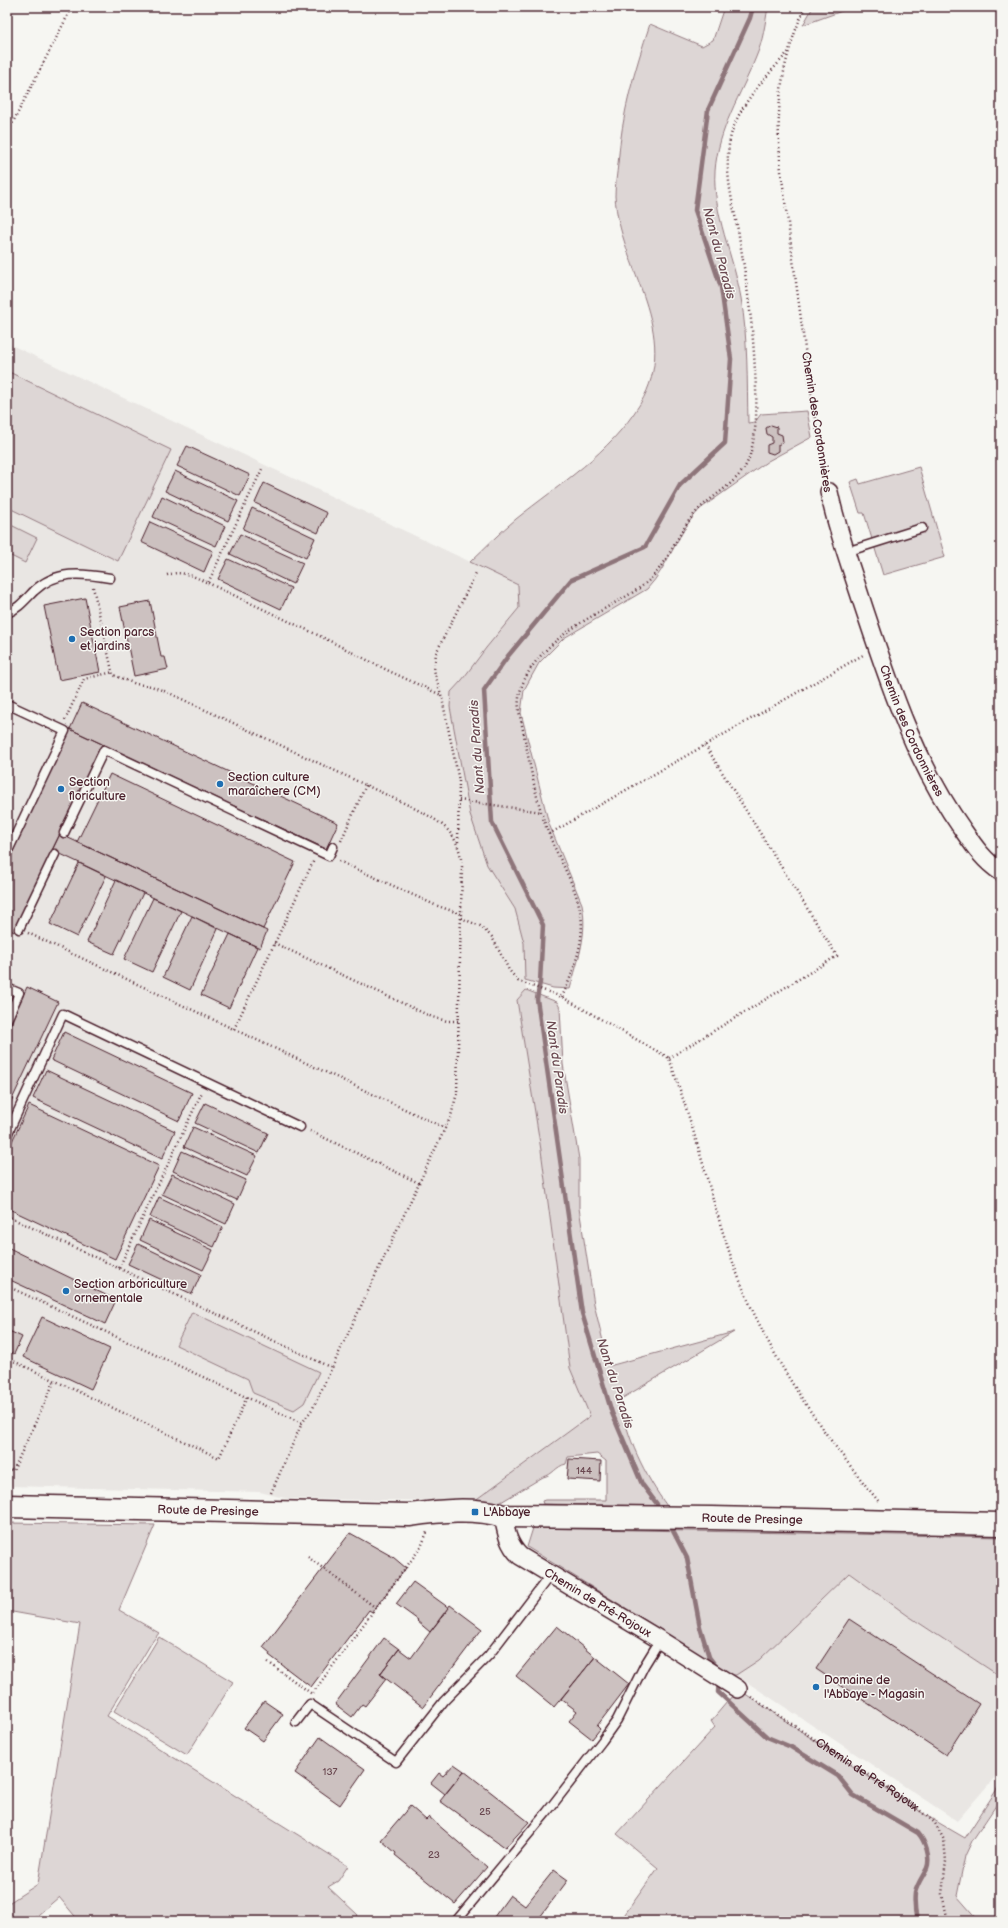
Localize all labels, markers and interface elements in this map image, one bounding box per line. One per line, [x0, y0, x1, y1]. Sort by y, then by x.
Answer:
water label: Nant du Paradis [699, 206, 739, 301]
street label: Chemin des Cordonnières [798, 351, 835, 493]
place label: Section parcs et jardins [80, 625, 154, 654]
marker: Section parcs et jardins [67, 634, 77, 644]
street label: Chemin des Cordonnières [876, 663, 947, 799]
water label: Nant du Paradis [466, 699, 488, 794]
place label: Section culture maraîchere (CM) [228, 770, 321, 799]
place label: Section floriculture [69, 775, 126, 804]
marker: Section culture maraîchere (CM) [215, 779, 225, 789]
marker: Section floriculture [56, 784, 66, 794]
water label: Nant du Paradis [543, 1019, 572, 1115]
place label: Section arboriculture ornementale [74, 1277, 187, 1306]
marker: Section arboriculture ornementale [61, 1286, 71, 1296]
water label: Nant du Paradis [593, 1336, 637, 1431]
house number: 144 [576, 1465, 592, 1477]
street label: Route de Presinge [157, 1502, 259, 1520]
place label: L'Abbaye [483, 1505, 530, 1520]
marker: L'Abbaye [470, 1507, 480, 1517]
street label: Route de Presinge [701, 1511, 803, 1528]
street label: Chemin de Pré-Rojoux [541, 1565, 654, 1641]
place label: Domaine de l'Abbaye - Magasin [824, 1673, 925, 1702]
marker: Domaine de l'Abbaye - Magasin [811, 1682, 821, 1692]
street label: Chemin de Pré Rojoux [813, 1735, 922, 1815]
house number: 137 [323, 1766, 338, 1778]
house number: 25 [479, 1806, 491, 1818]
house number: 23 [428, 1849, 440, 1861]

